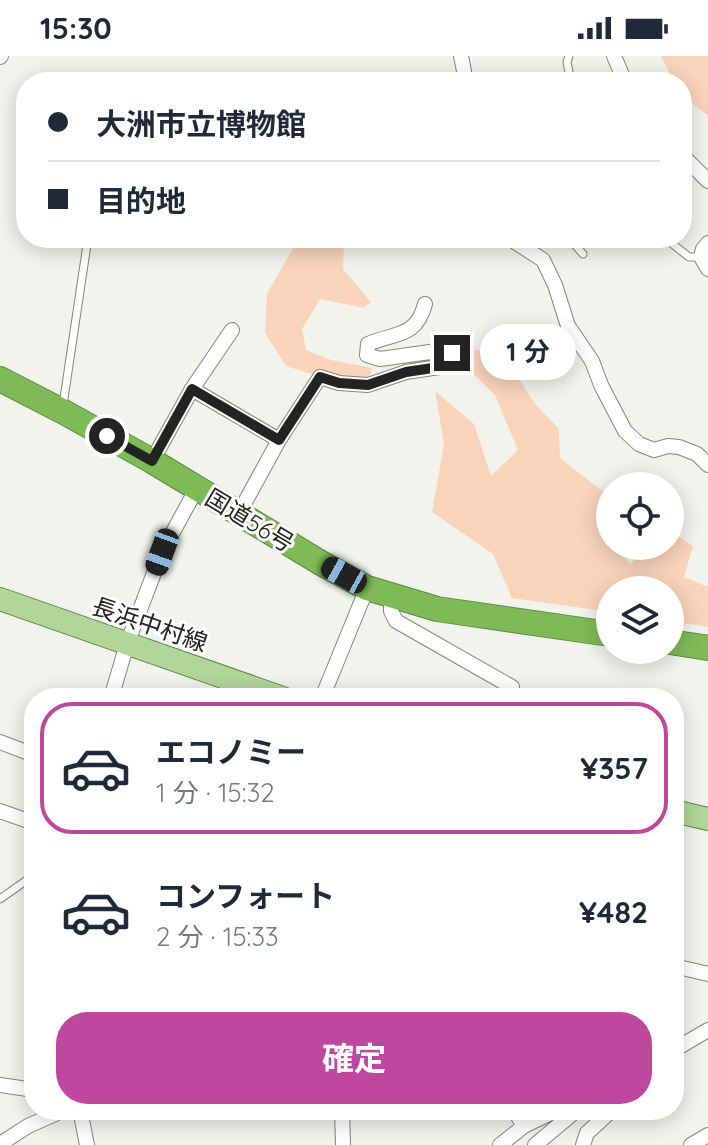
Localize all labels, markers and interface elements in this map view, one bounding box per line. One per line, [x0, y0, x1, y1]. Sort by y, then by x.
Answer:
text: 15:30 [40, 9, 112, 47]
text: 大洲市立博物館 [96, 105, 306, 143]
text: 目的地 [96, 182, 186, 220]
callout: 1 分 [480, 325, 576, 381]
route end [434, 335, 470, 371]
text: 1 分 [506, 335, 550, 368]
route start [89, 418, 125, 454]
map controls [596, 472, 684, 664]
button: locate [596, 472, 684, 560]
street label: 国道56号 [200, 482, 300, 558]
car [143, 525, 181, 579]
car [317, 553, 371, 597]
button: layers [596, 576, 684, 664]
street label: 長浜中村線 [88, 590, 212, 658]
icon: car [60, 732, 132, 804]
text: エコノミー [156, 733, 306, 771]
text: ¥357 [580, 749, 648, 787]
text: 1 分 · 15:32 [156, 776, 275, 809]
icon: car [60, 876, 132, 948]
text: コンフォート [156, 877, 335, 915]
text: ¥482 [579, 893, 648, 931]
text: 2 分 · 15:33 [156, 920, 279, 953]
button: 確定 [56, 1012, 652, 1104]

